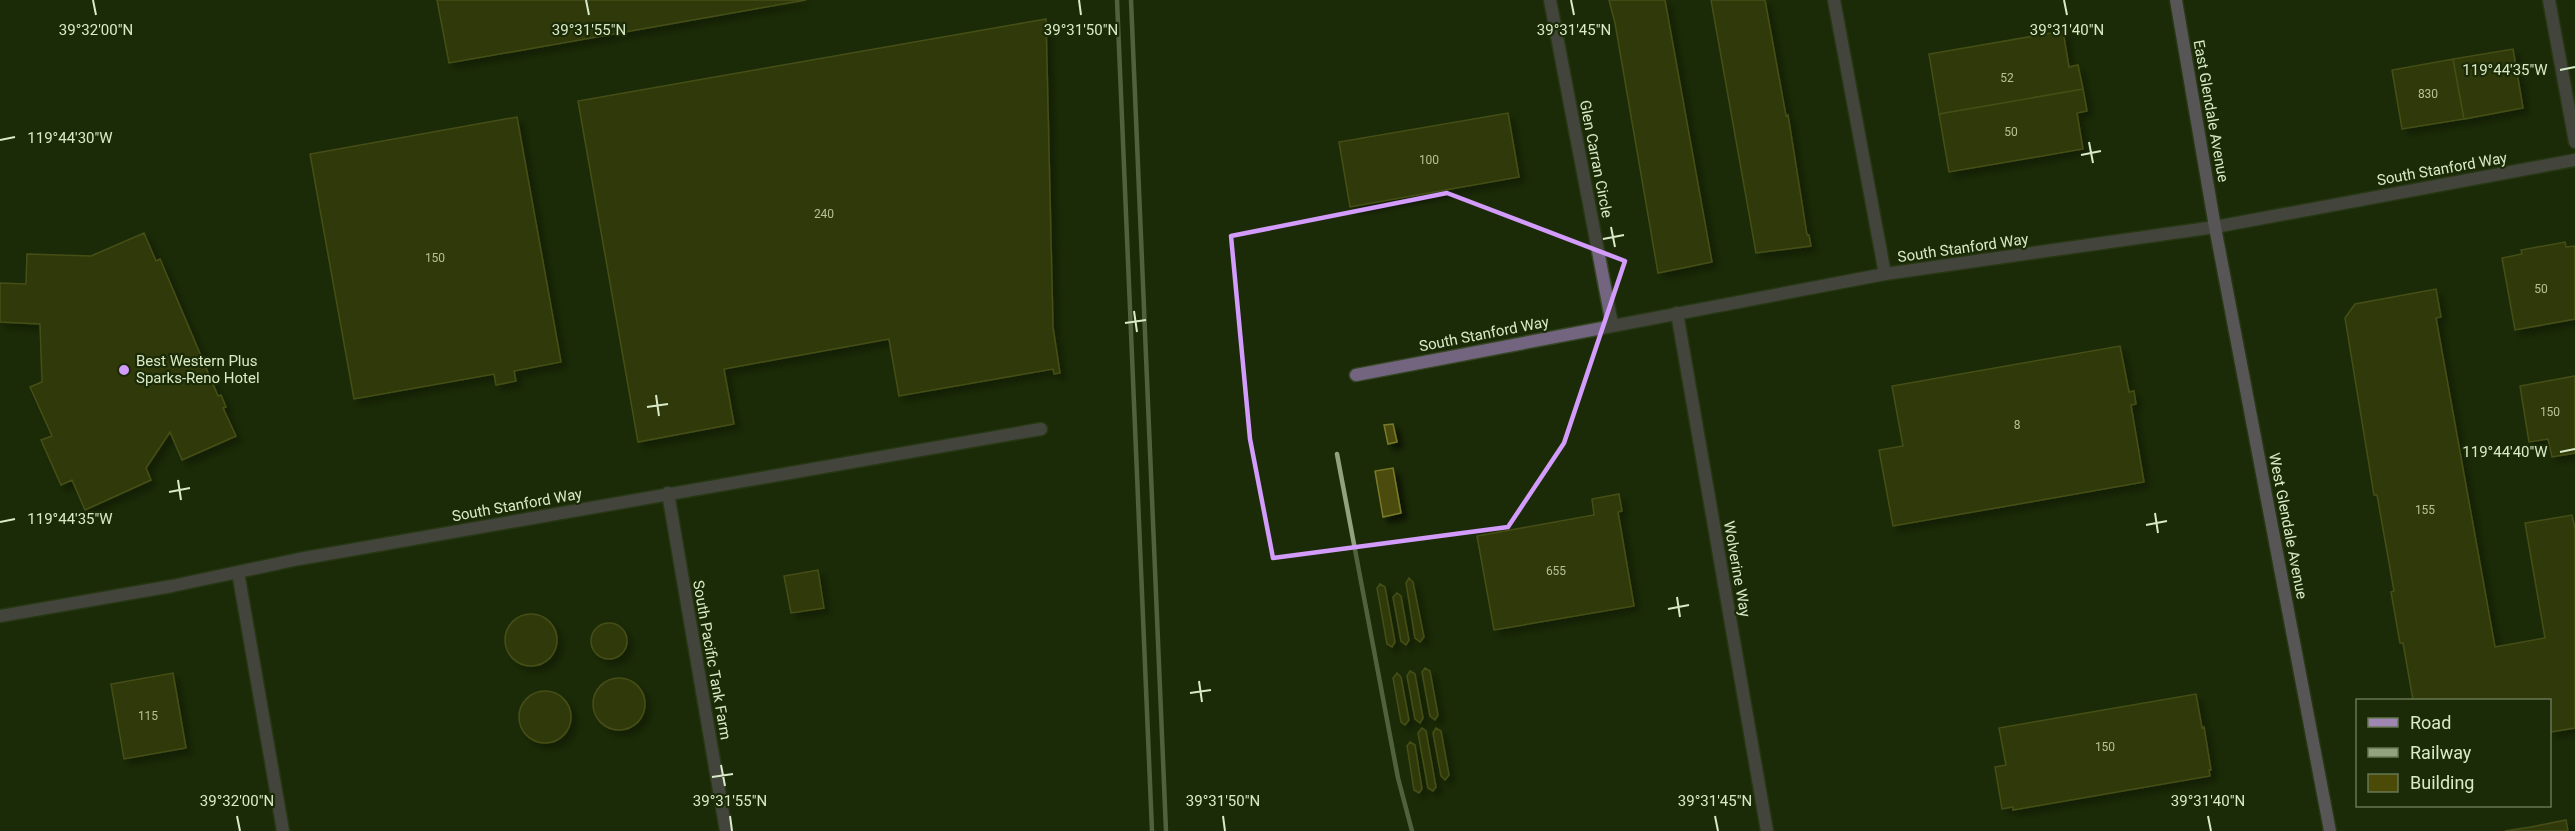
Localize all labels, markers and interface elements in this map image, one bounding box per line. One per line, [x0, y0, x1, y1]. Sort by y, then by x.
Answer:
text: 39°32'00"N [59, 21, 133, 39]
text: 39°31'55"N [552, 21, 626, 39]
text: 39°31'50"N [1044, 21, 1118, 39]
text: 39°31'45"N [1537, 21, 1611, 39]
text: 39°31'40"N [2030, 21, 2104, 39]
street label: East Glendale Avenue [2190, 38, 2232, 184]
text: 119°44'35"W [2462, 61, 2548, 79]
house number: 52 [2000, 71, 2014, 85]
house number: 830 [2418, 87, 2438, 101]
street label: Glen Carran Circle [1576, 99, 1616, 219]
house number: 50 [2004, 125, 2018, 139]
text: 119°44'30"W [27, 129, 113, 147]
street label: South Stanford Way [2375, 149, 2509, 189]
house number: 100 [1419, 153, 1439, 167]
house number: 240 [814, 207, 834, 221]
street label: South Stanford Way [1896, 230, 2030, 266]
house number: 150 [425, 251, 445, 265]
house number: 50 [2534, 282, 2548, 296]
street label: South Stanford Way [1418, 313, 1550, 355]
place label: Best Western Plus Sparks-Reno Hotel [136, 352, 260, 387]
marker: Best Western Plus Sparks-Reno Hotel [117, 363, 131, 377]
house number: 150 [2540, 405, 2560, 419]
house number: 8 [2014, 418, 2021, 432]
text: 119°44'40"W [2462, 443, 2548, 461]
street label: West Glendale Avenue [2265, 451, 2311, 601]
street label: South Stanford Way [450, 485, 584, 525]
house number: 155 [2415, 503, 2435, 517]
text: 119°44'35"W [27, 510, 113, 528]
street label: Wolverine Way [1720, 520, 1754, 618]
house number: 655 [1546, 564, 1566, 578]
street label: South Pacific Tank Farm [689, 579, 735, 741]
legend [2356, 699, 2551, 807]
house number: 115 [138, 709, 158, 723]
text: Road [2410, 712, 2451, 733]
house number: 150 [2095, 740, 2115, 754]
text: Railway [2410, 742, 2472, 763]
text: Building [2410, 772, 2474, 793]
text: 39°32'00"N [200, 792, 274, 810]
text: 39°31'55"N [693, 792, 767, 810]
text: 39°31'50"N [1186, 792, 1260, 810]
text: 39°31'45"N [1678, 792, 1752, 810]
text: 39°31'40"N [2171, 792, 2245, 810]

